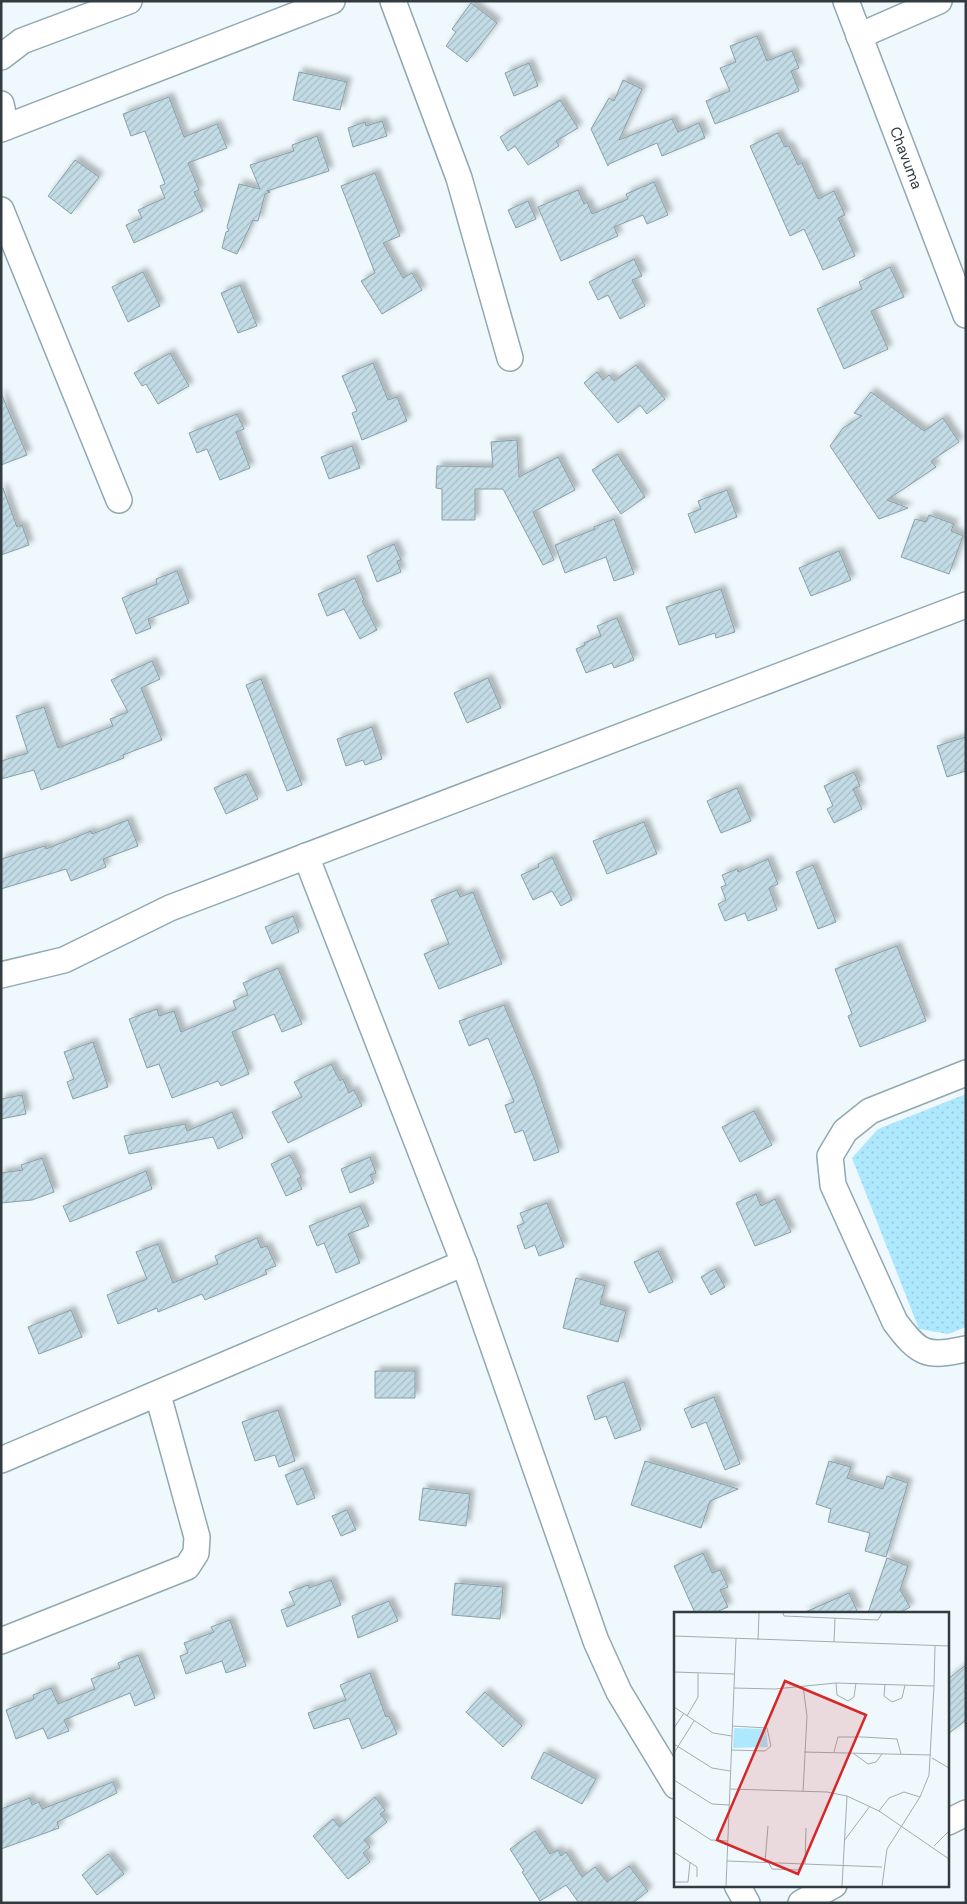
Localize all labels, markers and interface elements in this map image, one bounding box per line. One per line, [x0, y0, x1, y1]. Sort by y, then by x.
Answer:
street label: Chavuma [885, 124, 927, 192]
inset map [674, 1612, 950, 1886]

